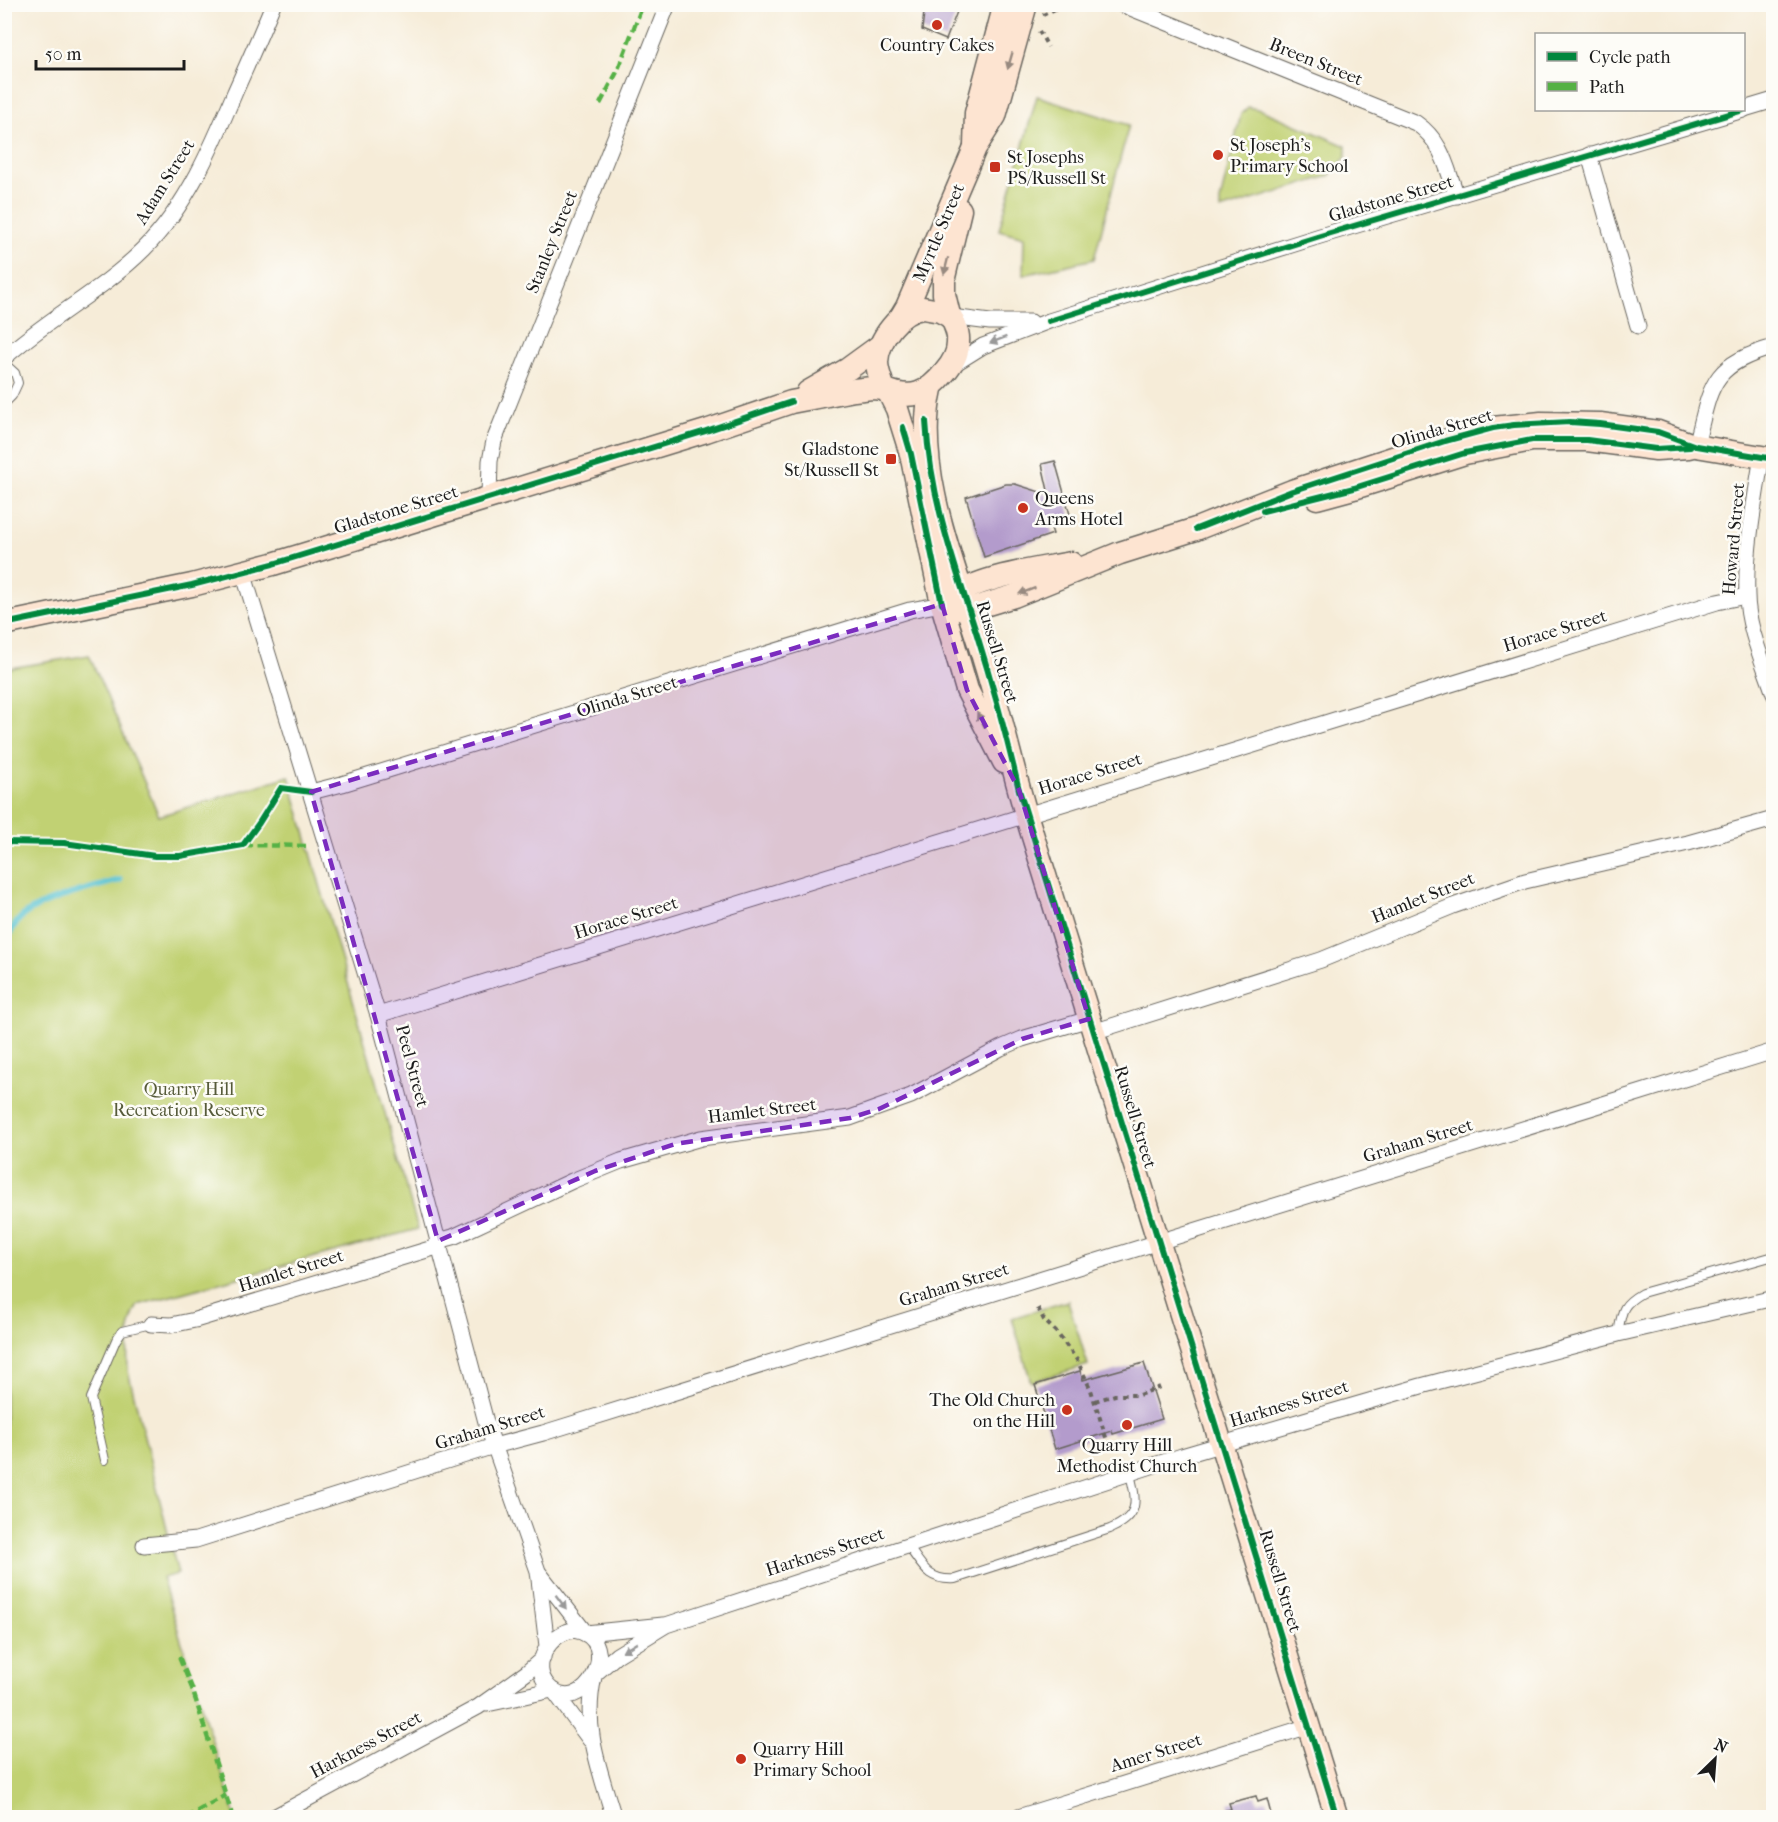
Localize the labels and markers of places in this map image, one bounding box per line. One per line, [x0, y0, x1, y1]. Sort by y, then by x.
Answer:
marker: Country Cakes [930, 18, 944, 32]
place label: Country Cakes [880, 35, 994, 56]
place label: St Joseph's Primary School [1230, 135, 1349, 177]
place label: St Josephs PS/Russell St [1007, 147, 1107, 189]
marker: St Joseph's Primary School [1211, 148, 1225, 162]
marker: St Josephs PS/Russell St [988, 160, 1002, 174]
place label: Gladstone St/Russell St [784, 439, 880, 481]
marker: Gladstone St/Russell St [884, 452, 898, 466]
place label: Queens Arms Hotel [1034, 488, 1123, 530]
marker: Queens Arms Hotel [1016, 501, 1030, 515]
place label: The Old Church on the Hill [929, 1390, 1055, 1432]
marker: The Old Church on the Hill [1060, 1403, 1074, 1417]
marker: Quarry Hill Methodist Church [1120, 1418, 1134, 1432]
place label: Quarry Hill Methodist Church [1057, 1435, 1197, 1477]
place label: Quarry Hill Primary School [753, 1739, 872, 1781]
marker: Quarry Hill Primary School [734, 1752, 748, 1766]

